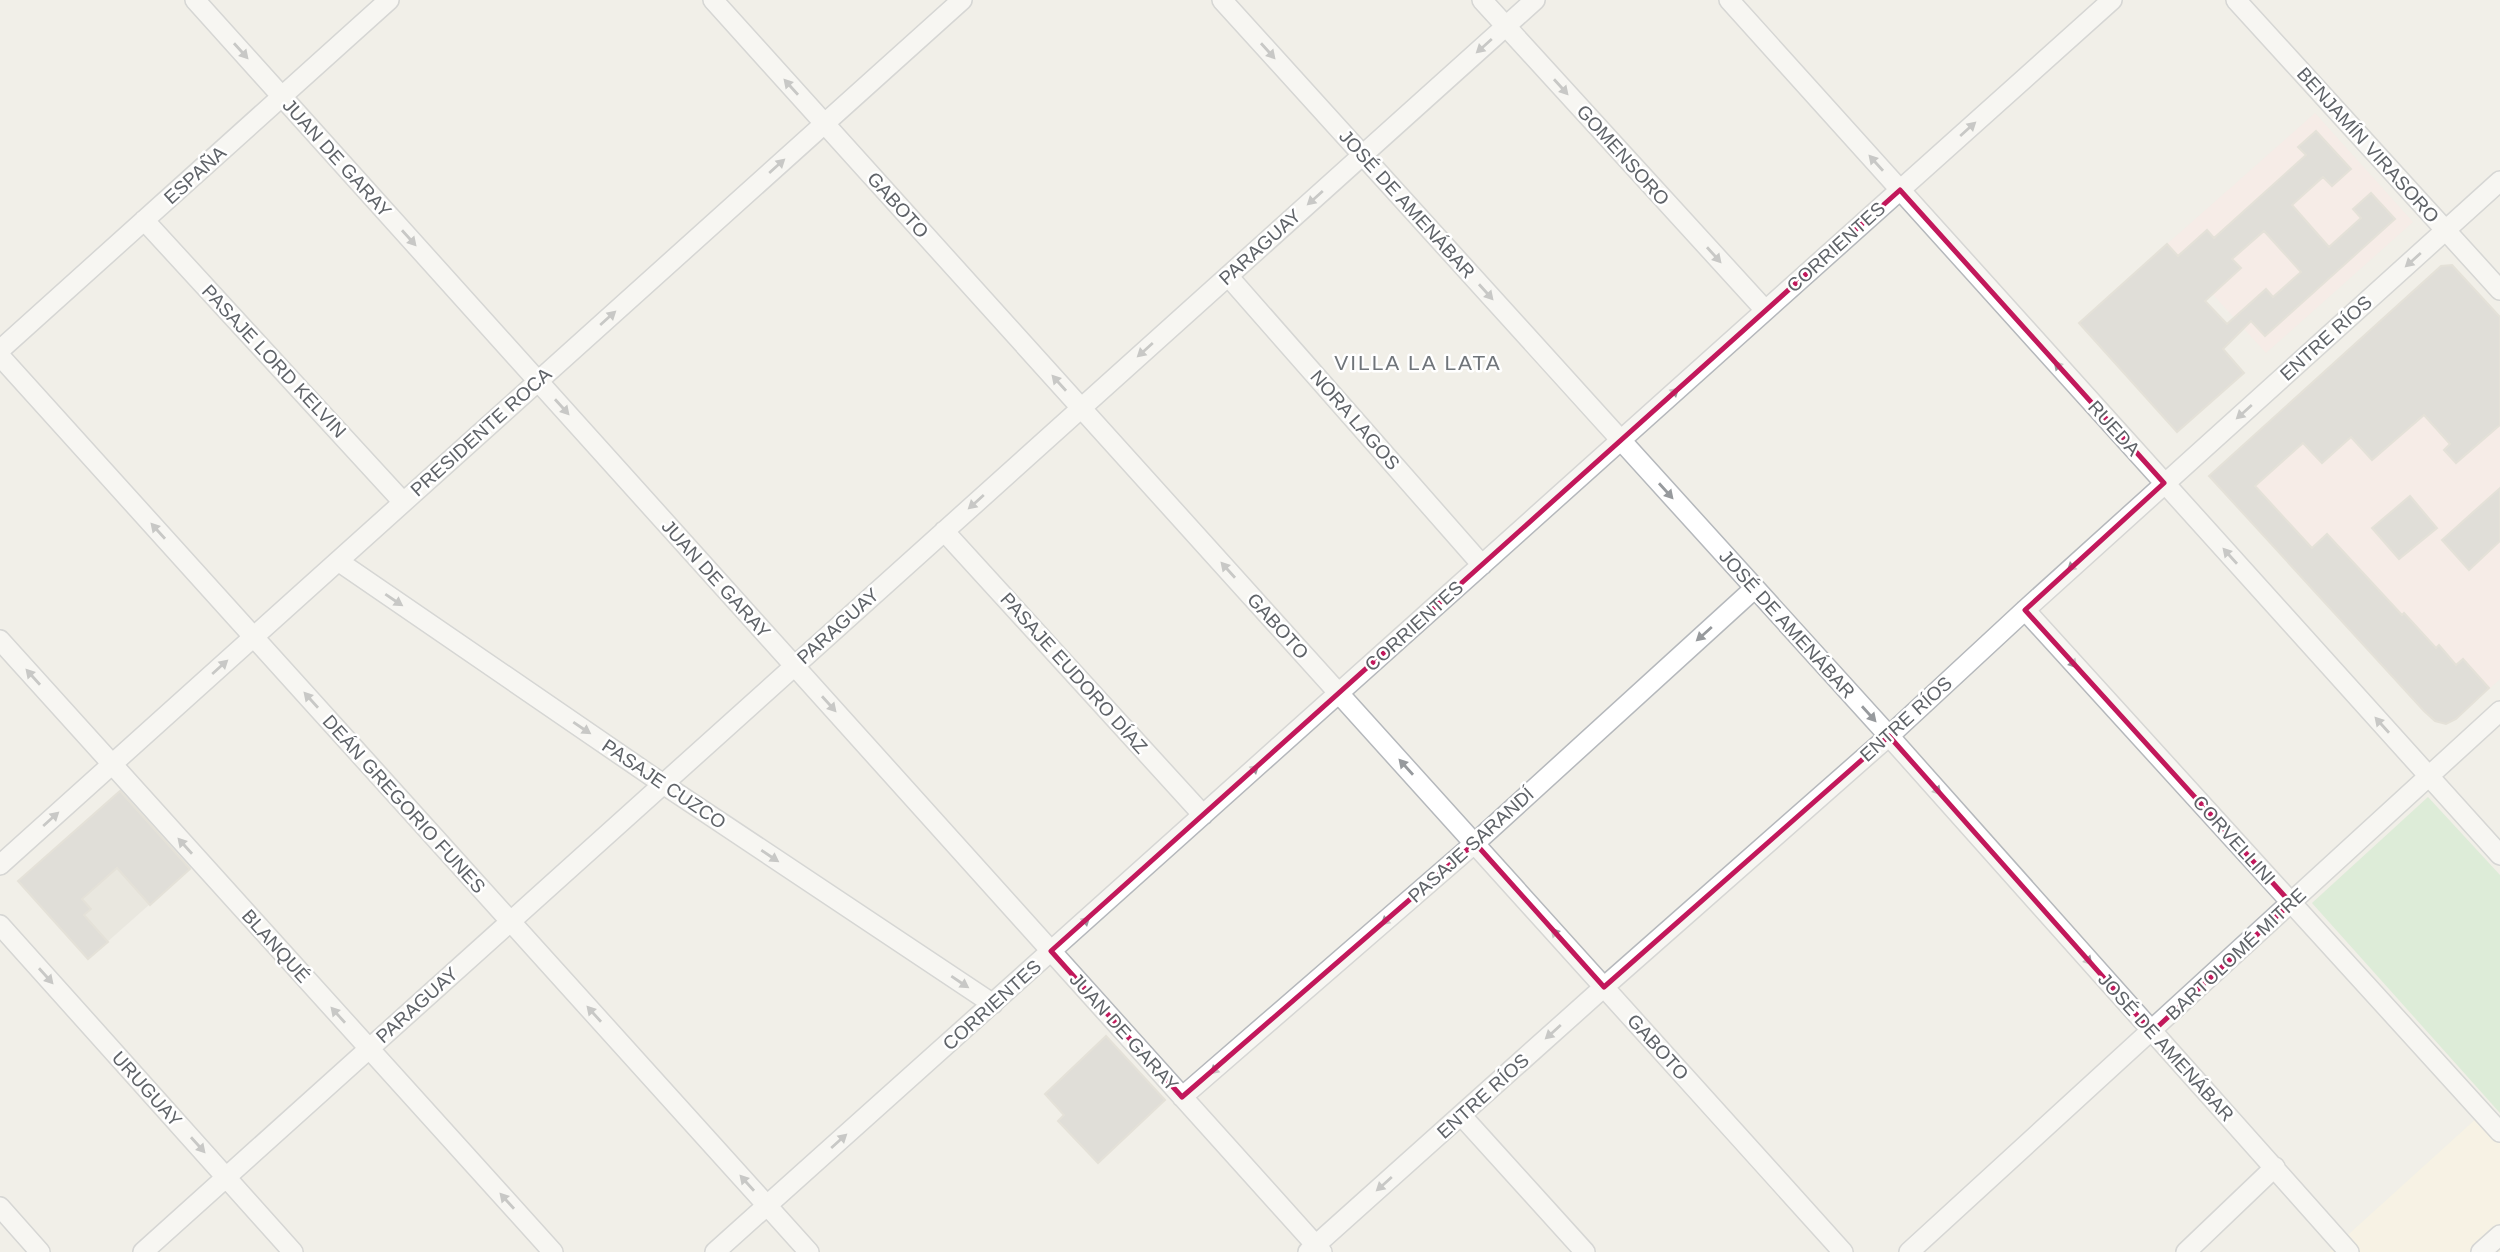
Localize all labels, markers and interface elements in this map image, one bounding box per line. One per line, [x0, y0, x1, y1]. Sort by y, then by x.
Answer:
one-way arrow [1476, 37, 1493, 53]
one-way arrow [233, 42, 249, 60]
one-way arrow [1260, 42, 1276, 60]
street label: BENJAMÍN VIRASORO [2293, 63, 2443, 227]
one-way arrow [783, 78, 799, 96]
one-way arrow [1553, 78, 1569, 96]
street label: JUAN DE GARAY [278, 95, 396, 222]
street label: GOMENSORO [1572, 101, 1674, 209]
one-way arrow [1960, 122, 1977, 137]
street label: JOSÉ DE AMENÁBAR [1335, 126, 1479, 282]
street label: ESPAÑA [160, 142, 230, 208]
one-way arrow [1868, 154, 1884, 172]
one-way arrow [768, 158, 786, 174]
street label: GABOTO [863, 168, 933, 242]
one-way arrow [1306, 189, 1323, 205]
street label: CORRIENTES [1783, 198, 1889, 296]
street label: PARAGUAY [1215, 205, 1305, 289]
one-way arrow [401, 229, 417, 246]
one-way arrow [1706, 246, 1722, 263]
one-way arrow [2405, 251, 2422, 267]
street label: PASAJE LORD KELVIN [198, 280, 350, 442]
one-way arrow [1478, 283, 1494, 300]
street label: ENTRE RÍOS [2276, 291, 2376, 385]
one-way arrow [599, 311, 616, 327]
one-way arrow [1137, 341, 1154, 357]
district label: VILLA LA LATA [1334, 351, 1502, 374]
one-way arrow [2054, 361, 2070, 378]
street label: PRESIDENTE ROCA [406, 363, 556, 501]
street label: NORA LAGOS [1306, 366, 1404, 474]
one-way arrow [1051, 375, 1067, 392]
one-way arrow [1662, 387, 1680, 403]
street label: RUEDA [2084, 396, 2144, 460]
one-way arrow [553, 398, 569, 415]
one-way arrow [2235, 404, 2253, 420]
one-way arrow [1658, 482, 1674, 499]
one-way arrow [967, 494, 985, 510]
street label: JUAN DE GARAY [657, 516, 775, 643]
one-way arrow [150, 522, 166, 540]
street label: JOSÉ DE AMENÁBAR [1715, 546, 1859, 702]
one-way arrow [2222, 547, 2238, 565]
one-way arrow [2066, 556, 2084, 572]
one-way arrow [1220, 562, 1236, 579]
street label: CORRIENTES [1361, 577, 1467, 675]
street label: PARAGUAY [793, 584, 883, 668]
street label: PASAJE EUDORO DÍAZ [996, 588, 1152, 758]
street label: GABOTO [1243, 589, 1313, 663]
one-way arrow [384, 593, 404, 606]
one-way arrow [1696, 626, 1713, 642]
one-way arrow [2062, 651, 2078, 668]
one-way arrow [211, 659, 229, 675]
one-way arrow [25, 668, 41, 686]
street label: ENTRE RÍOS [1856, 672, 1956, 766]
one-way arrow [303, 692, 319, 709]
one-way arrow [820, 695, 836, 712]
one-way arrow [1860, 705, 1876, 722]
street label: DEÁN GREGORIO FUNES [318, 711, 490, 897]
one-way arrow [2375, 717, 2391, 734]
one-way arrow [573, 721, 591, 735]
street label: PASAJE CUZCO [598, 735, 730, 833]
one-way arrow [1398, 758, 1414, 776]
one-way arrow [1242, 764, 1260, 780]
one-way arrow [1926, 778, 1942, 796]
street label: PASAJE SARANDÍ [1404, 783, 1538, 907]
street label: CORVELLINI [2189, 791, 2279, 889]
one-way arrow [42, 811, 60, 827]
one-way arrow [178, 838, 194, 855]
one-way arrow [761, 849, 780, 862]
street label: BARTOLOMÉ MITRE [2162, 884, 2310, 1024]
street label: BLANQUÉ [238, 905, 314, 987]
one-way arrow [1381, 910, 1398, 925]
one-way arrow [1073, 916, 1091, 932]
one-way arrow [1550, 927, 1566, 945]
one-way arrow [2077, 948, 2093, 966]
street label: CORRIENTES [939, 956, 1045, 1054]
street label: PARAGUAY [372, 963, 462, 1047]
one-way arrow [37, 967, 53, 984]
street label: JUAN DE GARAY [1065, 969, 1183, 1096]
street label: JOSÉ DE AMENÁBAR [2094, 969, 2238, 1125]
one-way arrow [950, 975, 970, 988]
one-way arrow [586, 1005, 602, 1023]
one-way arrow [331, 1006, 346, 1023]
street label: GABOTO [1623, 1010, 1693, 1084]
one-way arrow [1545, 1024, 1562, 1040]
street label: URUGUAY [108, 1047, 186, 1131]
street label: ENTRE RÍOS [1433, 1049, 1533, 1143]
one-way arrow [1209, 1059, 1226, 1074]
one-way arrow [830, 1133, 848, 1149]
one-way arrow [189, 1137, 205, 1154]
one-way arrow [739, 1175, 755, 1192]
one-way arrow [1376, 1176, 1393, 1192]
one-way arrow [499, 1192, 515, 1210]

